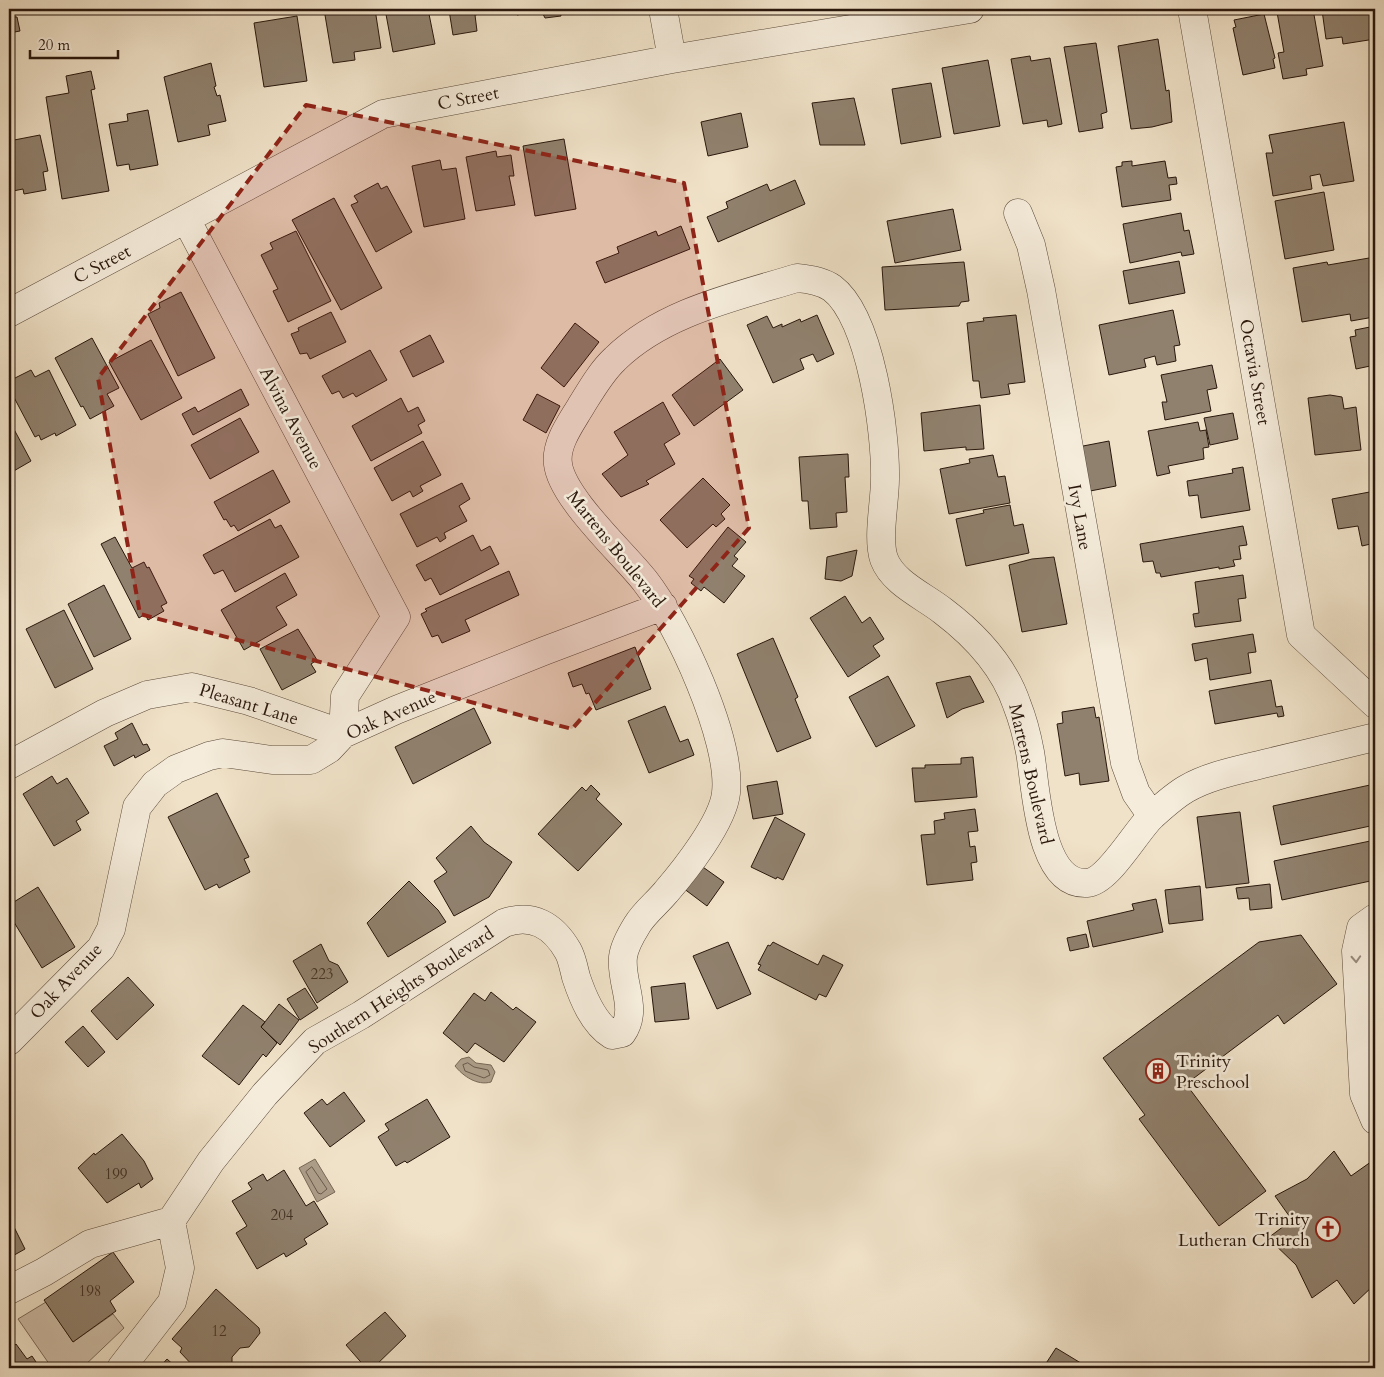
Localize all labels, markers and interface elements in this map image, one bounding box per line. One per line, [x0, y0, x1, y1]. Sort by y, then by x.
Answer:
scale bar [30, 28, 118, 60]
text: 20 m [38, 35, 70, 55]
street label: C Street [435, 80, 501, 117]
street label: C Street [69, 239, 136, 290]
street label: Octavia Street [1233, 317, 1276, 427]
street label: Alvina Avenue [253, 363, 328, 474]
street label: Ivy Lane [1061, 482, 1098, 552]
street label: Martens Boulevard [561, 486, 671, 613]
street label: Pleasant Lane [196, 677, 302, 731]
street label: Oak Avenue [342, 684, 440, 746]
street label: Martens Boulevard [1002, 701, 1059, 847]
street label: Southern Heights Boulevard [304, 921, 499, 1060]
street label: Oak Avenue [24, 938, 108, 1025]
one-way arrow [1351, 955, 1362, 963]
house number: 223 [310, 964, 334, 984]
place label: Trinity Preschool [1176, 1049, 1250, 1095]
building icon: Trinity Preschool [1145, 1058, 1171, 1084]
house number: 199 [104, 1164, 128, 1184]
house number: 204 [270, 1205, 294, 1225]
place label: Trinity Lutheran Church [1178, 1207, 1310, 1253]
church icon: Trinity Lutheran Church [1315, 1216, 1341, 1242]
house number: 198 [78, 1281, 102, 1301]
house number: 12 [211, 1321, 227, 1341]

